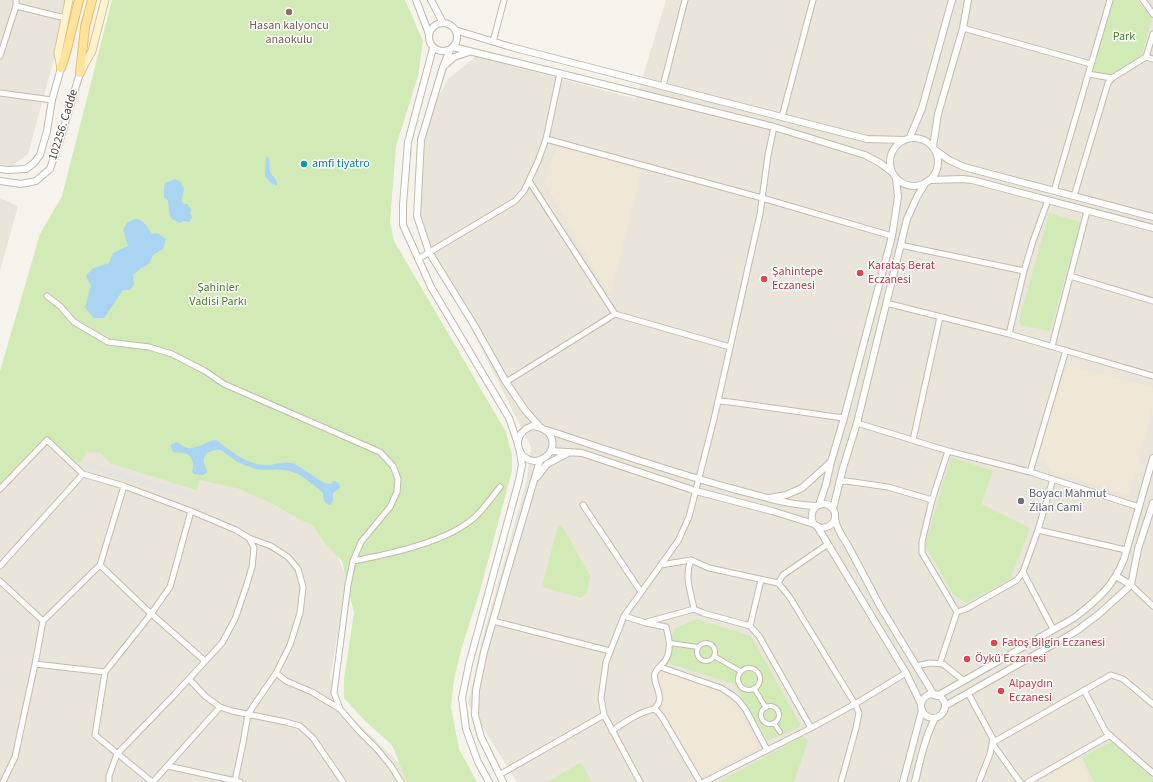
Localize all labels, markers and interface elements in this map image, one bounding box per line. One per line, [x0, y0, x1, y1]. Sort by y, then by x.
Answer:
marker: Hasan kalyoncu anaokulu [284, 7, 294, 17]
place label: Hasan kalyoncu anaokulu [249, 19, 329, 47]
park label: Park [1113, 30, 1135, 44]
street label: 102256. Cadde [46, 88, 82, 162]
place label: amfi tiyatro [312, 157, 370, 171]
marker: amfi tiyatro [299, 159, 309, 169]
place label: Karataş Berat Eczanesi [868, 259, 935, 287]
place label: Şahintepe Eczanesi [772, 265, 823, 293]
marker: Karataş Berat Eczanesi [855, 268, 865, 278]
marker: Şahintepe Eczanesi [759, 274, 769, 284]
park label: Şahinler Vadisi Parkı [189, 281, 247, 309]
place label: Boyacı Mahmut Zilan Cami [1029, 487, 1107, 515]
marker: Boyacı Mahmut Zilan Cami [1016, 496, 1026, 506]
place label: Fatoş Bilgin Eczanesi [1002, 636, 1105, 650]
marker: Fatoş Bilgin Eczanesi [989, 638, 999, 648]
place label: Öykü Eczanesi [975, 652, 1046, 666]
marker: Öykü Eczanesi [962, 654, 972, 664]
place label: Alpaydın Eczanesi [1009, 677, 1053, 705]
marker: Alpaydın Eczanesi [996, 686, 1006, 696]

